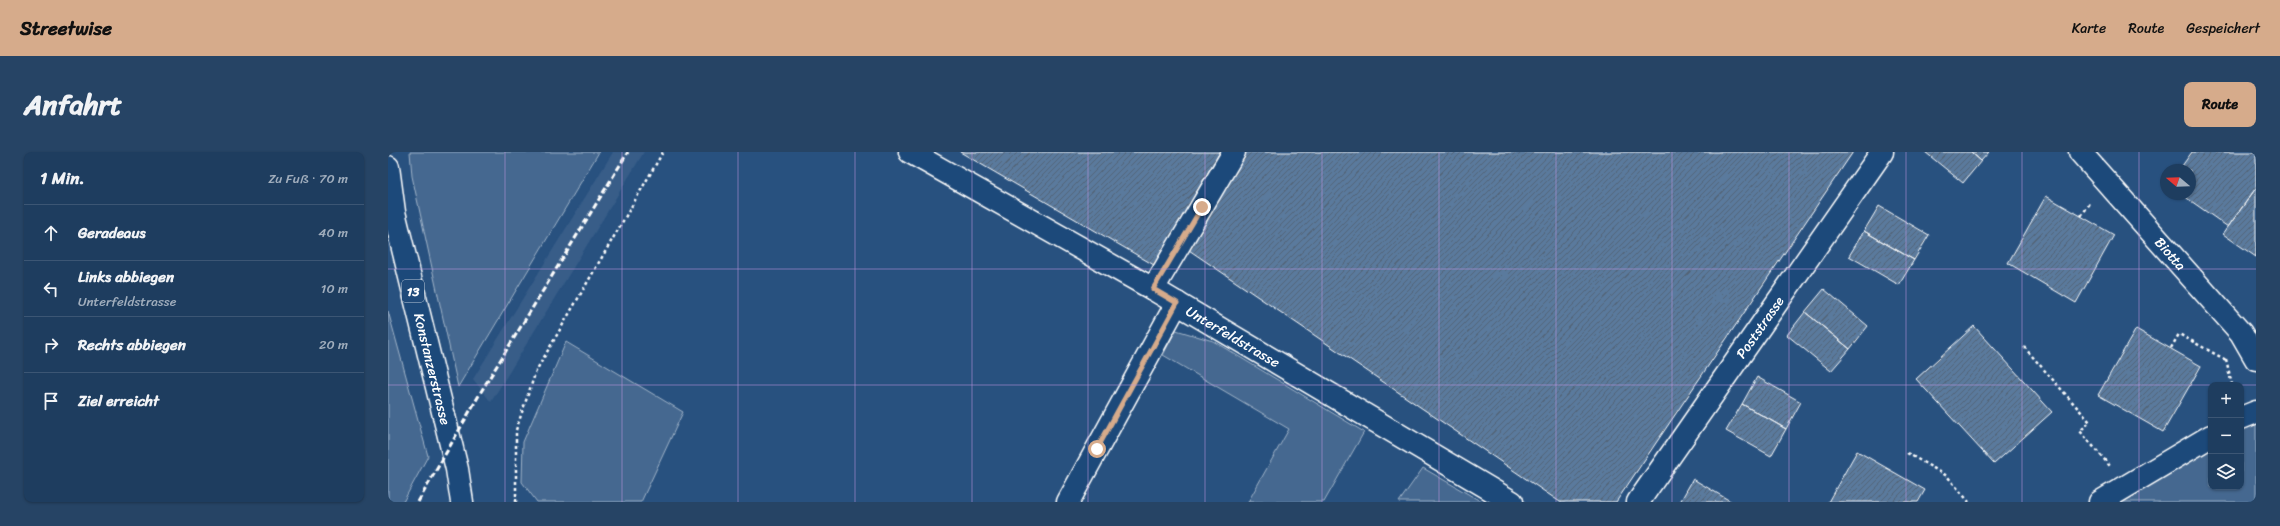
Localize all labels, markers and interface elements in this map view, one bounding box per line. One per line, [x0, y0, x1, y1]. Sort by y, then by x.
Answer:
text: Streetwise [20, 12, 112, 45]
text: Karte [2072, 16, 2106, 41]
text: Route [2128, 16, 2164, 41]
text: Gespeichert [2186, 16, 2260, 41]
text: Anfahrt [24, 80, 122, 129]
button: Route [2184, 82, 2256, 127]
text: 1 Min. [40, 163, 85, 193]
north arrow [2160, 164, 2196, 200]
text: Zu Fuß · 70 m [268, 167, 348, 190]
route end [1193, 198, 1211, 216]
text: Geradeaus [78, 220, 146, 246]
text: 40 m [318, 221, 348, 244]
icon: ahead [40, 222, 62, 244]
street label: Biotta [2148, 231, 2193, 276]
text: Links abbiegen [78, 264, 174, 290]
text: 10 m [321, 277, 348, 300]
icon: left [40, 278, 62, 300]
road number: 13 [402, 280, 424, 302]
text: Unterfeldstrasse [78, 290, 176, 313]
street label: Poststrasse [1729, 290, 1791, 364]
street label: Unterfeldstrasse [1181, 299, 1285, 374]
street label: Konstanzerstrasse [407, 310, 458, 428]
text: Rechts abbiegen [78, 332, 186, 358]
text: 20 m [319, 333, 348, 356]
icon: right [40, 334, 62, 356]
map controls [2208, 382, 2244, 490]
button: + [2208, 382, 2244, 418]
text: Ziel erreicht [78, 388, 159, 414]
icon: arrive [40, 390, 62, 412]
button: − [2208, 418, 2244, 454]
route start [1088, 440, 1106, 458]
button: layers [2208, 454, 2244, 490]

